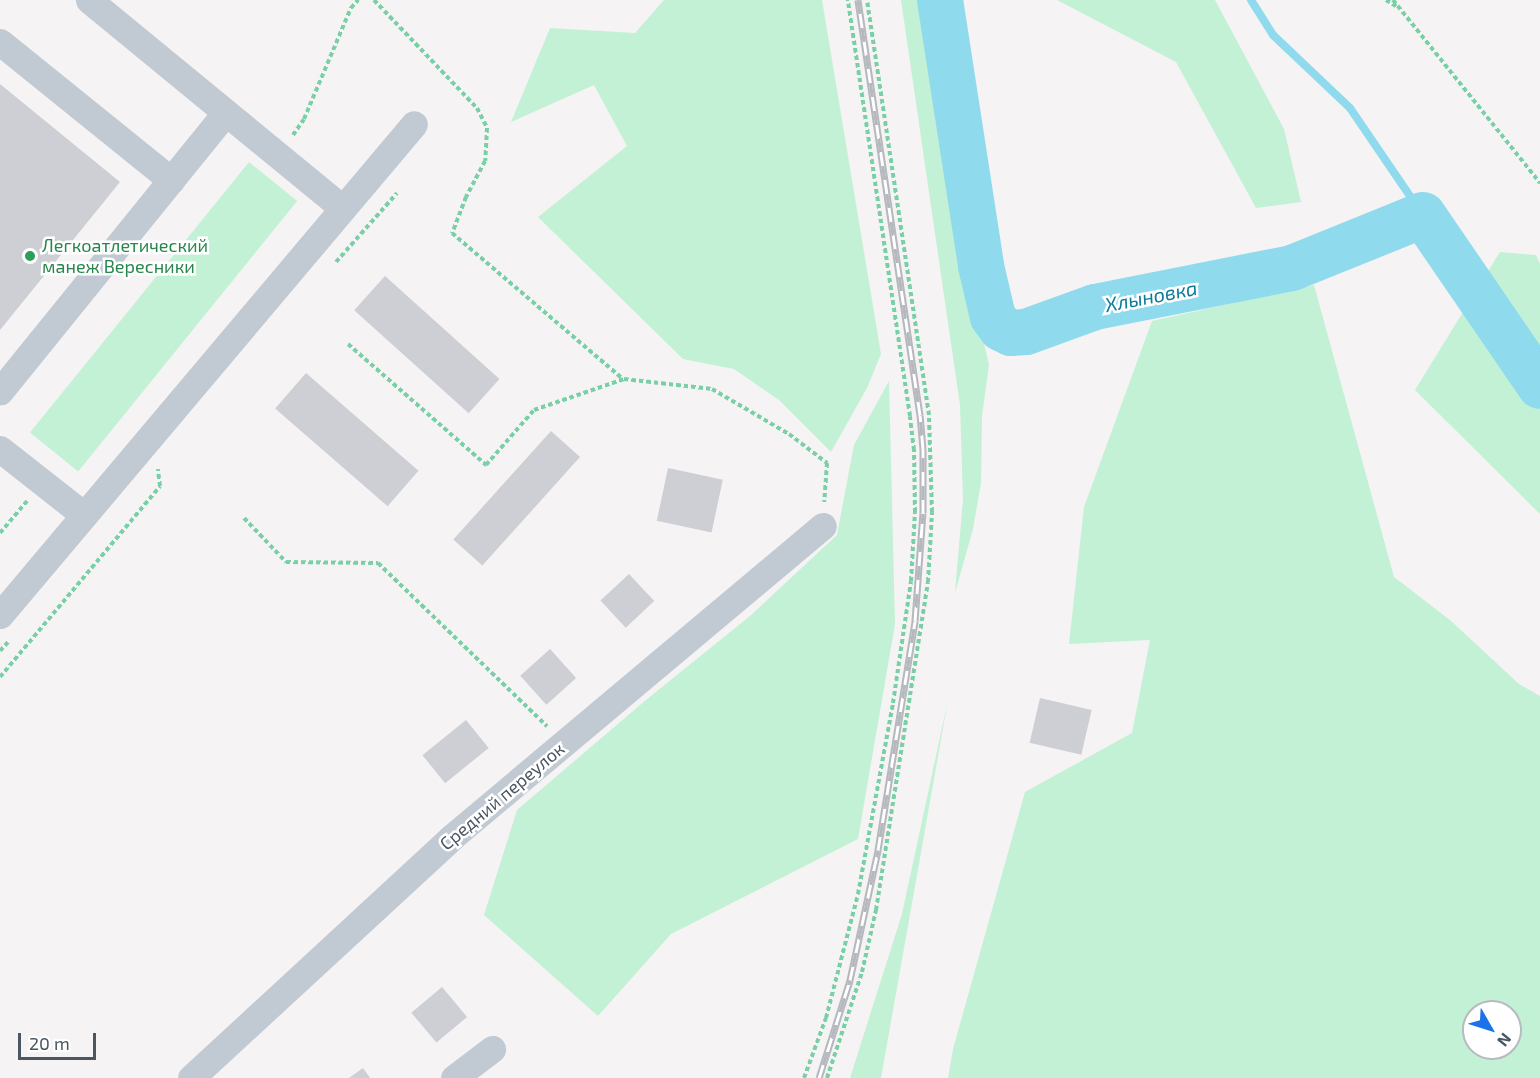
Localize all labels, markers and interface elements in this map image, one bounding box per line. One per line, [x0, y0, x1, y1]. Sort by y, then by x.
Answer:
place label: Легкоатлетический манеж Вересники [42, 235, 208, 278]
marker: Легкоатлетический манеж Вересники [23, 249, 37, 263]
water label: Хлыновка [1103, 275, 1199, 317]
street label: Средний переулок [435, 738, 569, 854]
north arrow [1462, 1000, 1522, 1060]
scale bar [21, 1021, 99, 1059]
text: N [1494, 1030, 1516, 1051]
text: 20 m [29, 1032, 70, 1054]

